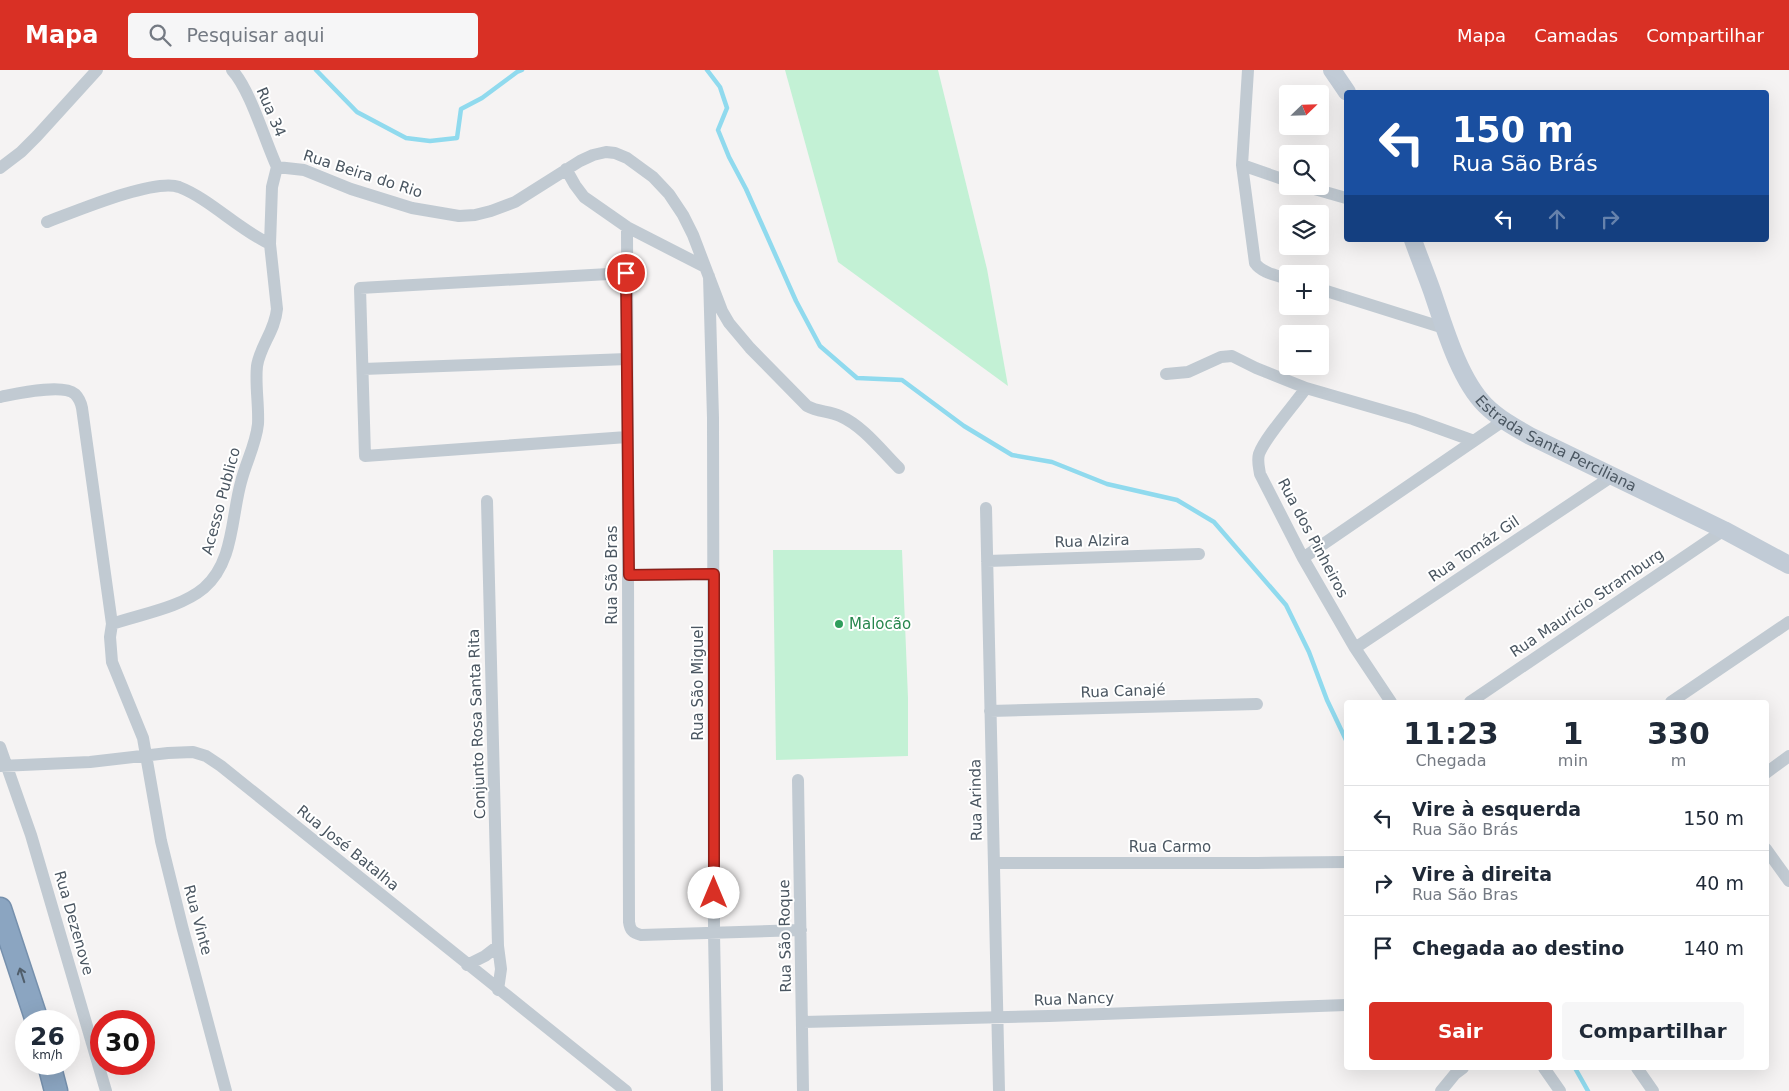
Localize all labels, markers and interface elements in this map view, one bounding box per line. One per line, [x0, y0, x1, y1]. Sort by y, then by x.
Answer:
search box [128, 13, 478, 58]
text: Mapa [25, 21, 98, 49]
icon: search [146, 21, 174, 49]
text: Pesquisar aqui [186, 24, 325, 46]
text: Mapa [1457, 25, 1506, 46]
text: Camadas [1534, 25, 1618, 46]
text: Compartilhar [1646, 25, 1764, 46]
street label: Rua 34 [252, 84, 290, 140]
north arrow [1279, 85, 1329, 135]
map controls [1279, 85, 1329, 375]
icon: left [1369, 110, 1434, 175]
text: 150 m [1452, 110, 1574, 150]
button: search [1279, 145, 1329, 195]
street label: Rua Beira do Rio [301, 146, 425, 202]
text: Rua São Brás [1452, 151, 1598, 176]
button: layers [1279, 205, 1329, 255]
icon: left [1490, 205, 1518, 233]
icon: ahead [1543, 205, 1571, 233]
icon: right [1596, 205, 1624, 233]
pin [605, 252, 647, 294]
icon: arrive [612, 259, 640, 287]
button: + [1279, 265, 1329, 315]
button: − [1279, 325, 1329, 375]
street label: Estrada Santa Perciliana [1471, 391, 1640, 495]
street label: Acesso Publico [198, 445, 244, 557]
street label: Rua dos Pinheiros [1274, 475, 1352, 601]
street label: Rua Tomáz Gil [1425, 512, 1523, 586]
street label: Rua São Bras [603, 525, 621, 625]
street label: Rua Alzira [1054, 531, 1130, 551]
street label: Rua Mauricio Stramburg [1507, 545, 1667, 661]
place label: Malocão [849, 615, 911, 633]
marker: Malocão [833, 618, 845, 630]
street label: Rua São Miguel [689, 625, 707, 741]
street label: Conjunto Rosa Santa Rita [465, 628, 489, 820]
street label: Rua Canajé [1080, 681, 1166, 701]
text: 11:23 [1403, 716, 1499, 751]
text: 1 [1562, 716, 1583, 751]
text: 330 [1647, 716, 1710, 751]
text: Chegada [1415, 751, 1486, 770]
text: min [1558, 751, 1588, 770]
text: m [1671, 751, 1686, 770]
street label: Rua Arinda [966, 759, 986, 841]
text: Vire à esquerda [1412, 798, 1581, 820]
street label: Rua José Batalha [293, 801, 403, 895]
icon: left [1369, 804, 1397, 832]
text: 150 m [1683, 807, 1744, 829]
text: Rua São Brás [1412, 820, 1518, 839]
street label: Rua Carmo [1129, 838, 1211, 856]
text: Vire à direita [1412, 863, 1552, 885]
position arrow [687, 866, 739, 918]
street label: Rua Dezenove [50, 869, 98, 977]
icon: right [1369, 869, 1397, 897]
text: 40 m [1695, 872, 1744, 894]
street label: Rua São Roque [775, 879, 795, 993]
street label: Rua Vinte [180, 883, 216, 957]
text: Rua São Bras [1412, 885, 1518, 904]
icon: arrive [1369, 934, 1397, 962]
text: Chegada ao destino [1412, 937, 1624, 959]
text: 140 m [1683, 937, 1744, 959]
one-way arrow [17, 968, 26, 983]
street label: Rua Nancy [1034, 989, 1115, 1009]
button: Sair [1369, 1002, 1552, 1060]
button: Compartilhar [1562, 1002, 1744, 1060]
speed limit sign: 30 [90, 1010, 155, 1075]
text: 26 [30, 1022, 65, 1051]
text: km/h [32, 1048, 63, 1062]

